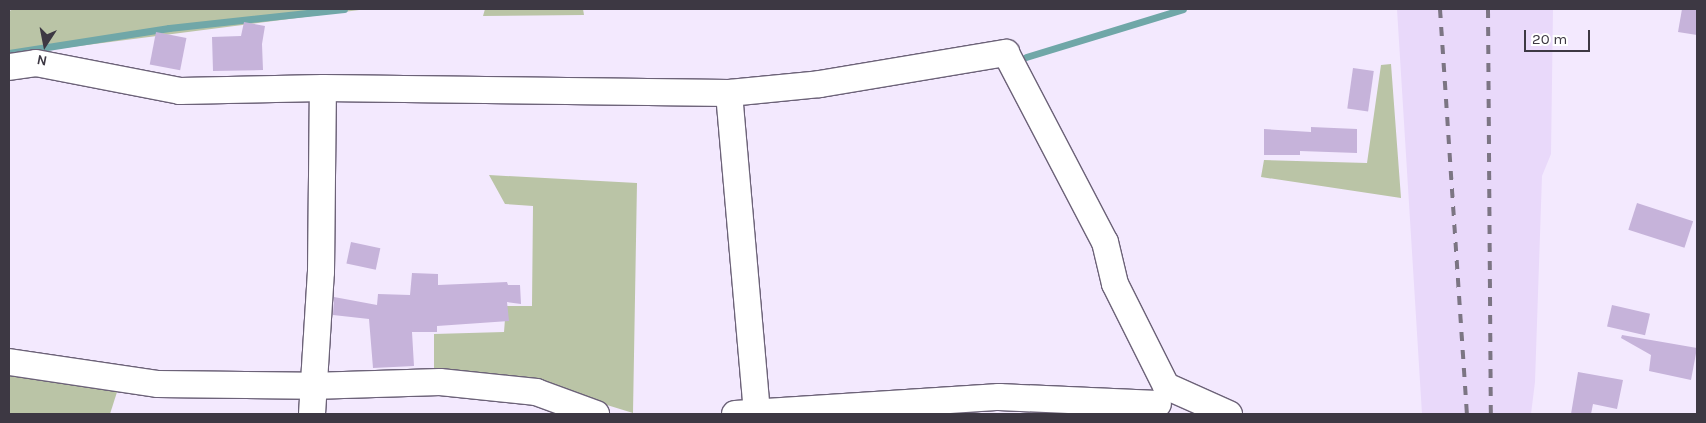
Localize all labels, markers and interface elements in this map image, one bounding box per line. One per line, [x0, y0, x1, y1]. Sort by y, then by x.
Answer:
north arrow [20, 20, 70, 70]
scale bar [1526, 20, 1592, 52]
text: 20 m [1532, 30, 1567, 48]
text: N [35, 51, 49, 70]

